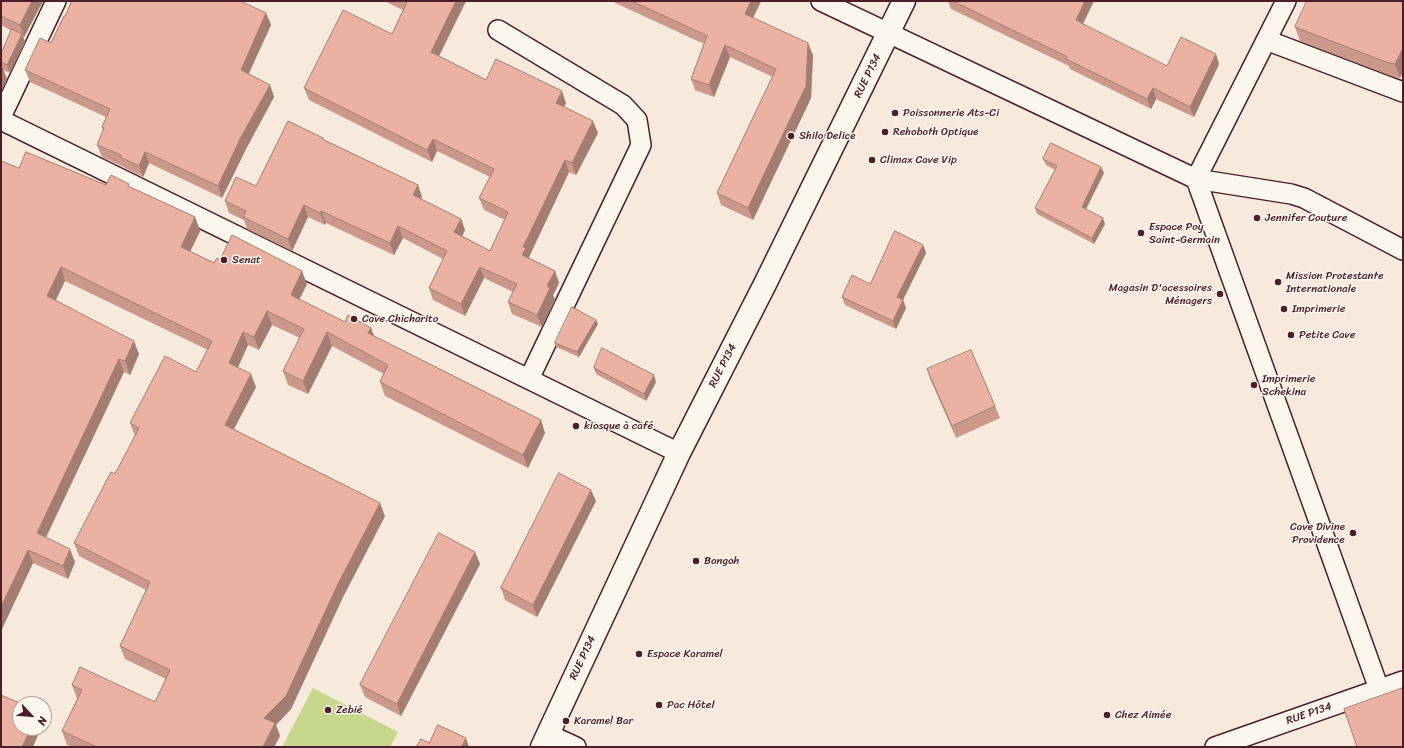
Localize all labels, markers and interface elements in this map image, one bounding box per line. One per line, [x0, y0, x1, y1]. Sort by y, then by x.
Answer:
street label: RUE P134 [852, 52, 884, 100]
place label: Poissonnerie Ats-Ci [903, 106, 999, 120]
marker: Poissonnerie Ats-Ci [890, 108, 900, 118]
place label: Rehoboth Optique [893, 125, 978, 139]
marker: Rehoboth Optique [880, 127, 890, 137]
place label: Shilo Delice [799, 129, 855, 143]
marker: Shilo Delice [786, 131, 796, 141]
place label: Climax Cave Vip [880, 153, 957, 167]
marker: Climax Cave Vip [867, 155, 877, 165]
place label: Jennifer Couture [1265, 211, 1347, 225]
marker: Jennifer Couture [1252, 213, 1262, 223]
place label: Espace Poy Saint-Germain [1149, 220, 1220, 246]
marker: Espace Poy Saint-Germain [1136, 228, 1146, 238]
place label: Senat [232, 253, 261, 267]
marker: Senat [219, 255, 229, 265]
place label: Mission Protestante Internationale [1286, 269, 1384, 295]
marker: Mission Protestante Internationale [1273, 277, 1283, 287]
place label: Magasin D'acessoires Ménagers [1109, 281, 1212, 307]
marker: Magasin D'acessoires Ménagers [1215, 289, 1225, 299]
place label: Imprimerie [1292, 302, 1345, 316]
marker: Imprimerie [1279, 304, 1289, 314]
place label: Cave Chicharito [362, 312, 438, 326]
marker: Cave Chicharito [349, 314, 359, 324]
place label: Petite Cave [1299, 328, 1355, 342]
marker: Petite Cave [1286, 330, 1296, 340]
street label: RUE P134 [706, 342, 740, 390]
place label: Imprimerie Schekina [1262, 372, 1315, 398]
marker: Imprimerie Schekina [1249, 380, 1259, 390]
place label: kiosque à café [584, 419, 653, 433]
marker: kiosque à café [571, 421, 581, 431]
place label: Cave Divine Providence [1290, 520, 1345, 546]
marker: Cave Divine Providence [1348, 528, 1358, 538]
place label: Bongoh [704, 554, 739, 568]
marker: Bongoh [691, 556, 701, 566]
street label: RUE P134 [567, 634, 599, 682]
place label: Espace Karamel [647, 647, 723, 661]
marker: Espace Karamel [634, 649, 644, 659]
north arrow [12, 696, 52, 736]
place label: Pac Hôtel [667, 698, 715, 712]
marker: Pac Hôtel [654, 700, 664, 710]
street label: RUE P134 [1285, 700, 1333, 728]
place label: Zebié [336, 703, 362, 717]
marker: Zebié [323, 705, 333, 715]
place label: Chez Aimée [1115, 708, 1171, 722]
marker: Chez Aimée [1102, 710, 1112, 720]
text: N [32, 713, 53, 729]
place label: Karamel Bar [574, 714, 633, 728]
marker: Karamel Bar [561, 716, 571, 726]

